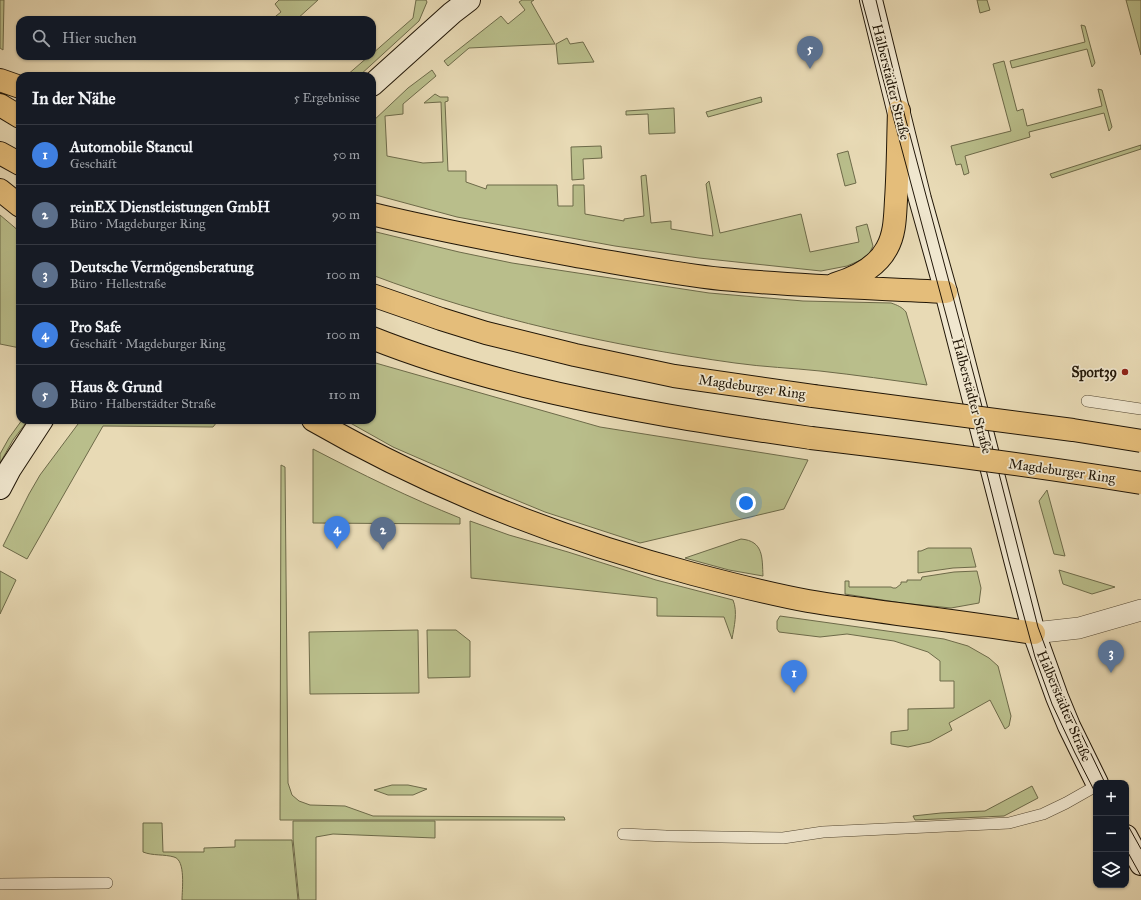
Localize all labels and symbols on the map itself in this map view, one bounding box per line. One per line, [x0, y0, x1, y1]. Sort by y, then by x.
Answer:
street label: Halberstädter Straße [868, 22, 914, 142]
pin: 5 [797, 36, 823, 69]
street label: Halberstädter Straße [948, 336, 996, 456]
place label: Sport39 [1072, 364, 1117, 382]
marker: Sport39 [1120, 367, 1130, 377]
street label: Magdeburger Ring [698, 371, 807, 403]
street label: Magdeburger Ring [1008, 455, 1117, 487]
your location [736, 493, 756, 513]
pin: 4 [324, 516, 350, 549]
pin: 2 [370, 517, 396, 550]
pin: 3 [1098, 640, 1124, 673]
street label: Halberstädter Straße [1033, 648, 1095, 764]
pin: 1 [781, 660, 807, 693]

